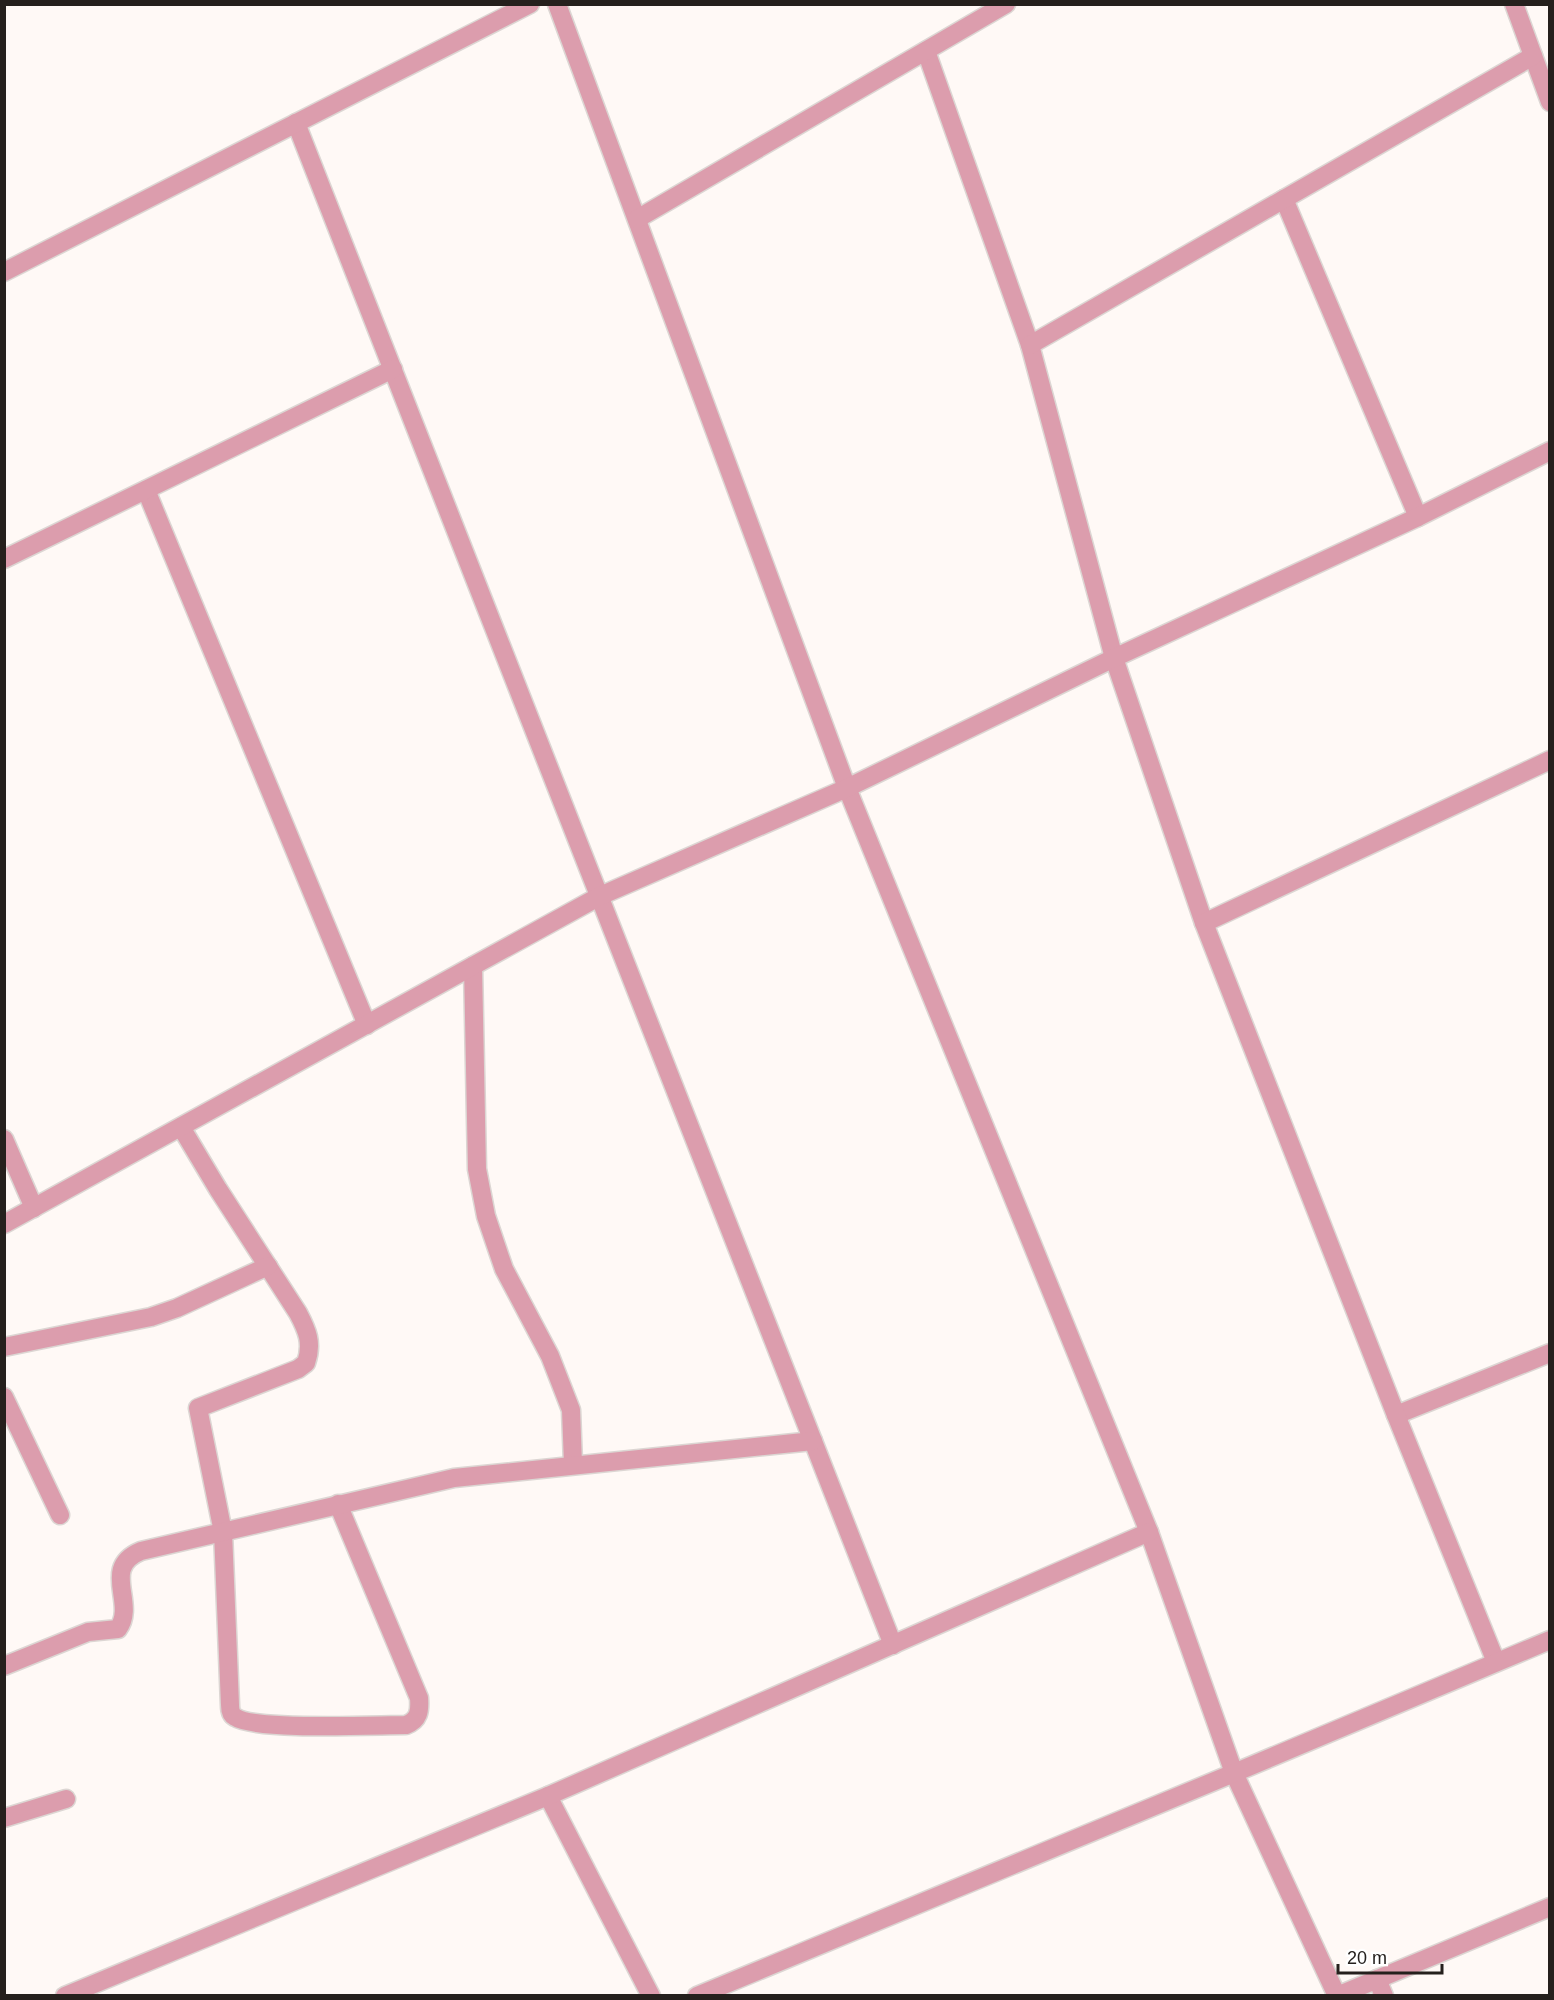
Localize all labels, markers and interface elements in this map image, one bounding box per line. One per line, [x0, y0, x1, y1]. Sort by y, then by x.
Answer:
scale bar [1338, 1937, 1442, 1975]
text: 20 m [1347, 1948, 1387, 1968]

